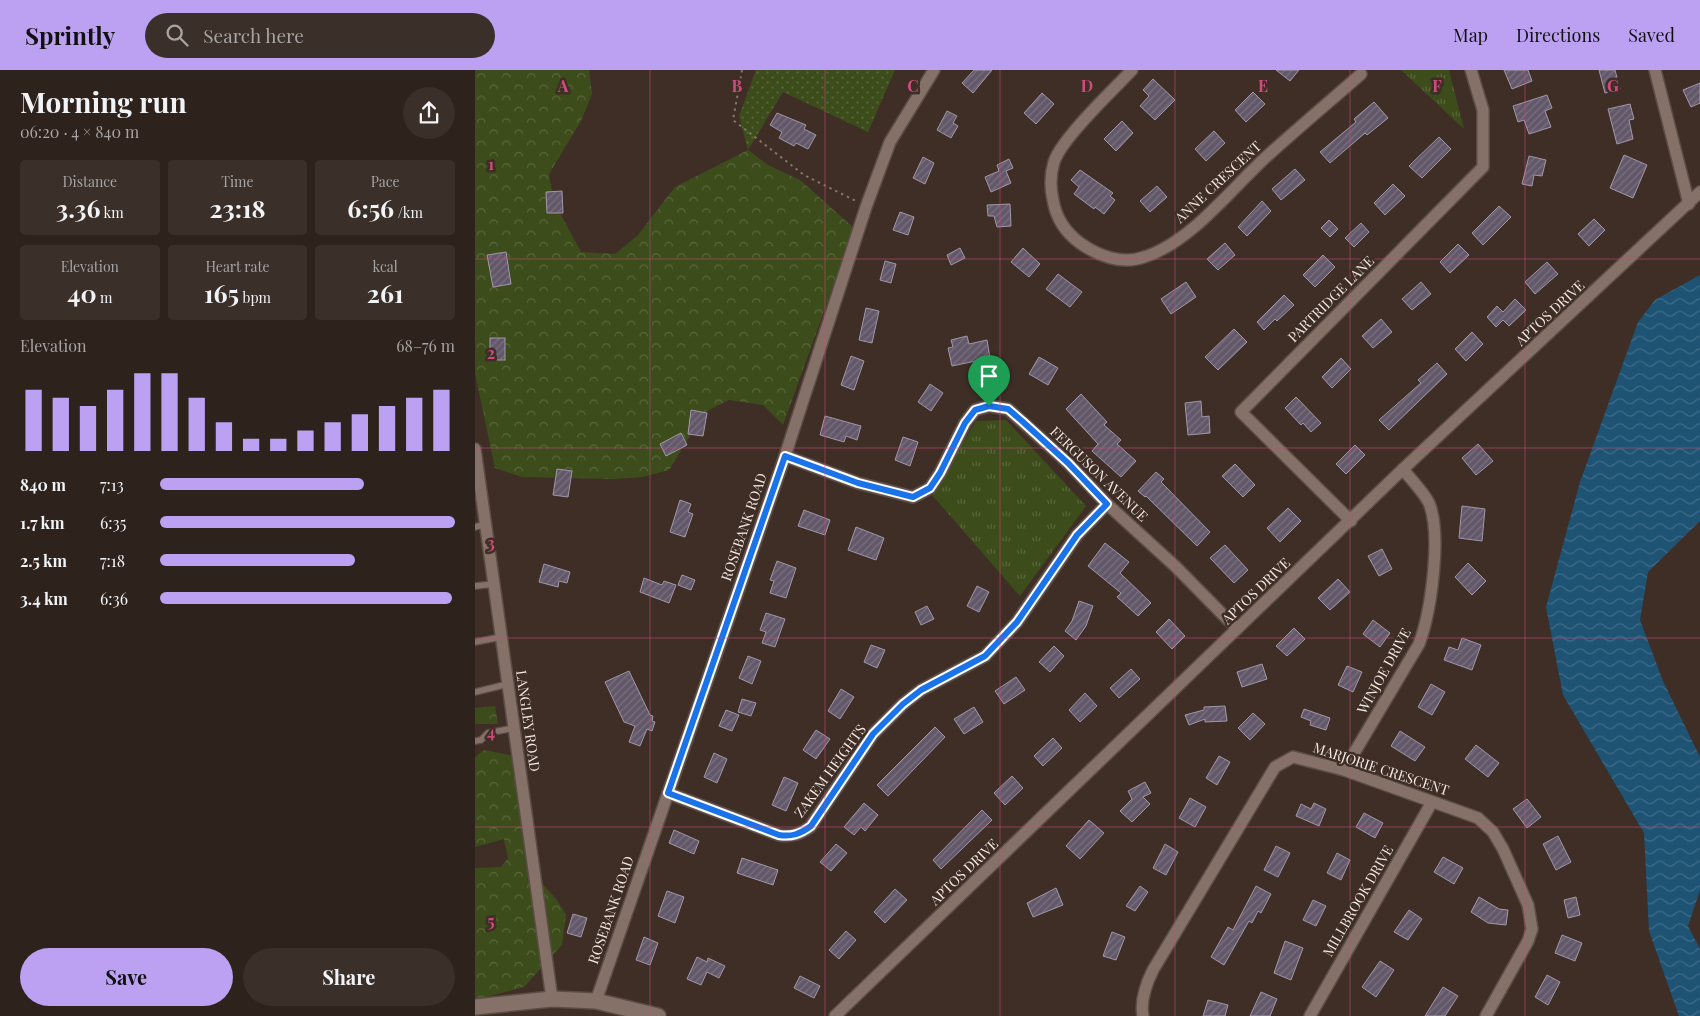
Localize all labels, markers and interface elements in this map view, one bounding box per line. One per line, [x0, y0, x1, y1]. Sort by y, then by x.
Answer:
search box [145, 13, 495, 58]
text: Sprintly [25, 19, 115, 51]
icon: search [163, 21, 191, 49]
text: Search here [203, 22, 304, 48]
text: Map [1453, 23, 1488, 47]
text: Directions [1516, 23, 1600, 47]
text: Saved [1628, 23, 1675, 47]
text: A [557, 75, 569, 96]
text: B [732, 75, 743, 96]
text: C [907, 75, 919, 96]
text: D [1081, 75, 1093, 96]
text: E [1258, 75, 1268, 96]
text: F [1432, 75, 1442, 96]
text: G [1607, 75, 1619, 96]
text: Morning run [20, 83, 187, 120]
button: share [403, 87, 455, 139]
text: 06:20 · 4 × 840 m [20, 121, 139, 142]
street label: ANNE CRESCENT [1170, 136, 1265, 227]
text: 1 [488, 153, 494, 174]
text: Distance [63, 172, 117, 191]
text: Time [221, 172, 254, 191]
text: Pace [371, 172, 400, 191]
text: 3.36 [56, 191, 100, 224]
text: 23:18 [209, 191, 266, 224]
text: 6:56 [347, 191, 394, 224]
text: km [100, 203, 124, 222]
text: /km [394, 203, 423, 222]
street label: PARTRIDGE LANE [1283, 251, 1378, 346]
text: Elevation [61, 257, 119, 276]
text: Heart rate [205, 257, 270, 276]
text: kcal [373, 257, 398, 276]
text: 40 [67, 276, 97, 309]
text: 165 [204, 276, 239, 309]
text: 261 [367, 276, 404, 309]
street label: APTOS DRIVE [1510, 276, 1588, 350]
text: m [97, 288, 112, 307]
text: bpm [239, 288, 271, 307]
text: Elevation [20, 335, 87, 356]
text: 68–76 m [396, 335, 455, 356]
text: 2 [487, 342, 495, 363]
pin [968, 355, 1010, 406]
icon: arrive [975, 362, 1003, 390]
street label: FERGUSON AVENUE [1046, 422, 1152, 525]
street label: ROSEBANK ROAD [716, 470, 771, 583]
text: 840 m [20, 474, 66, 495]
text: 7:13 [100, 474, 124, 495]
text: 1.7 km [20, 512, 64, 533]
text: 6:35 [100, 512, 126, 533]
text: 3 [487, 532, 495, 553]
text: 2.5 km [20, 550, 67, 571]
text: 7:18 [100, 550, 125, 571]
street label: APTOS DRIVE [1217, 553, 1294, 629]
text: 3.4 km [20, 588, 68, 609]
text: 6:36 [100, 588, 128, 609]
street label: WINJOE DRIVE [1352, 625, 1415, 718]
street label: LANGLEY ROAD [512, 669, 545, 773]
street label: ZAKEM HEIGHTS [789, 720, 870, 821]
text: 4 [487, 721, 495, 742]
street label: MARJORIE CRESCENT [1311, 738, 1452, 800]
street label: APTOS DRIVE [925, 834, 1002, 910]
street label: MILLBROOK DRIVE [1318, 842, 1397, 960]
street label: ROSEBANK ROAD [583, 853, 638, 966]
text: 5 [487, 910, 495, 931]
button: Save [20, 948, 233, 1006]
button: Share [243, 948, 455, 1006]

